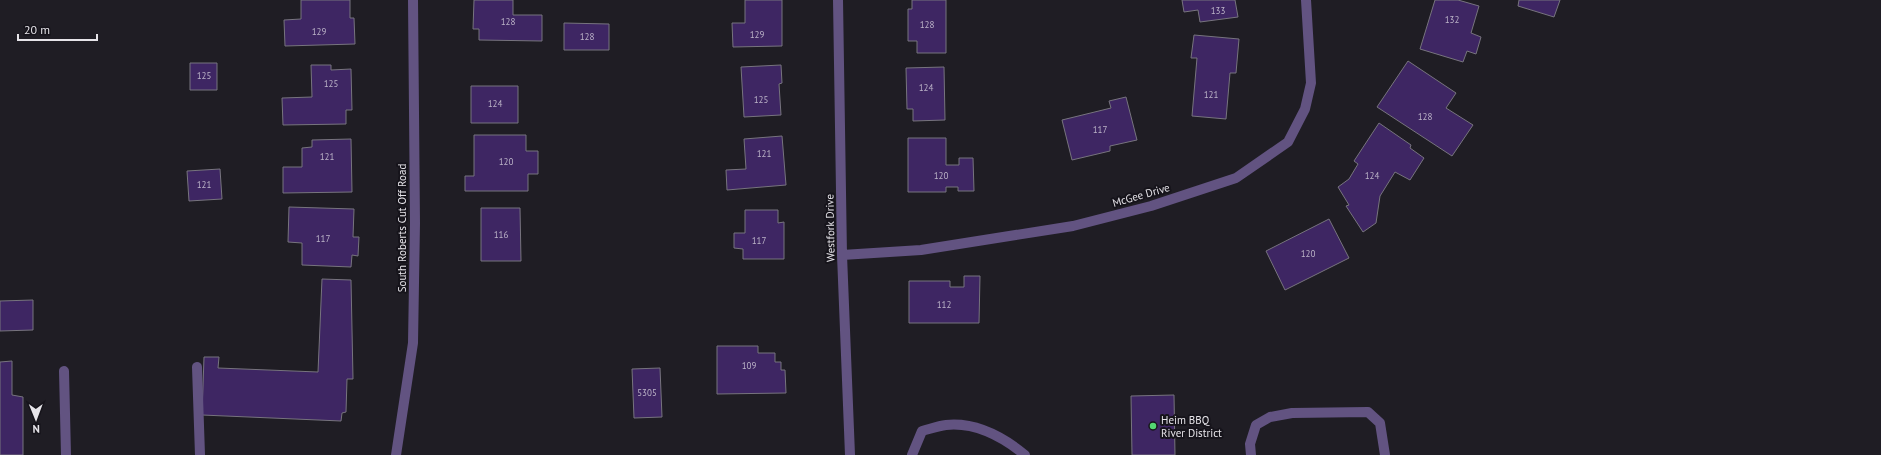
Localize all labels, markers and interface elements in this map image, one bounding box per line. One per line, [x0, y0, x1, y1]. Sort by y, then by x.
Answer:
house number: 133 [1211, 5, 1225, 16]
house number: 132 [1445, 14, 1459, 25]
scale bar [18, 16, 97, 42]
house number: 128 [501, 16, 515, 27]
house number: 128 [920, 19, 934, 30]
text: 20 m [24, 22, 50, 37]
house number: 129 [312, 26, 326, 37]
house number: 129 [750, 29, 764, 40]
house number: 128 [580, 31, 594, 42]
house number: 125 [197, 70, 211, 81]
house number: 125 [324, 78, 338, 89]
house number: 124 [919, 82, 933, 93]
house number: 121 [1204, 89, 1218, 100]
house number: 125 [754, 94, 768, 105]
house number: 124 [488, 98, 502, 109]
house number: 128 [1418, 111, 1432, 122]
house number: 117 [1093, 124, 1107, 135]
house number: 121 [757, 148, 771, 159]
house number: 121 [320, 151, 334, 162]
house number: 120 [499, 156, 513, 167]
street label: South Roberts Cut Off Road [395, 164, 409, 292]
house number: 120 [934, 170, 948, 181]
house number: 124 [1365, 170, 1379, 181]
house number: 121 [197, 179, 211, 190]
street label: McGee Drive [1111, 180, 1172, 210]
street label: Westfork Drive [822, 193, 838, 262]
house number: 116 [494, 229, 508, 240]
house number: 117 [316, 233, 330, 244]
house number: 117 [752, 235, 766, 246]
house number: 120 [1301, 248, 1315, 259]
house number: 112 [937, 299, 951, 310]
house number: 109 [742, 360, 756, 371]
house number: 5305 [637, 387, 657, 398]
north arrow [16, 399, 56, 439]
place label: Heim BBQ River District [1161, 413, 1222, 440]
marker: Heim BBQ River District [1148, 421, 1158, 431]
text: N [32, 422, 40, 436]

